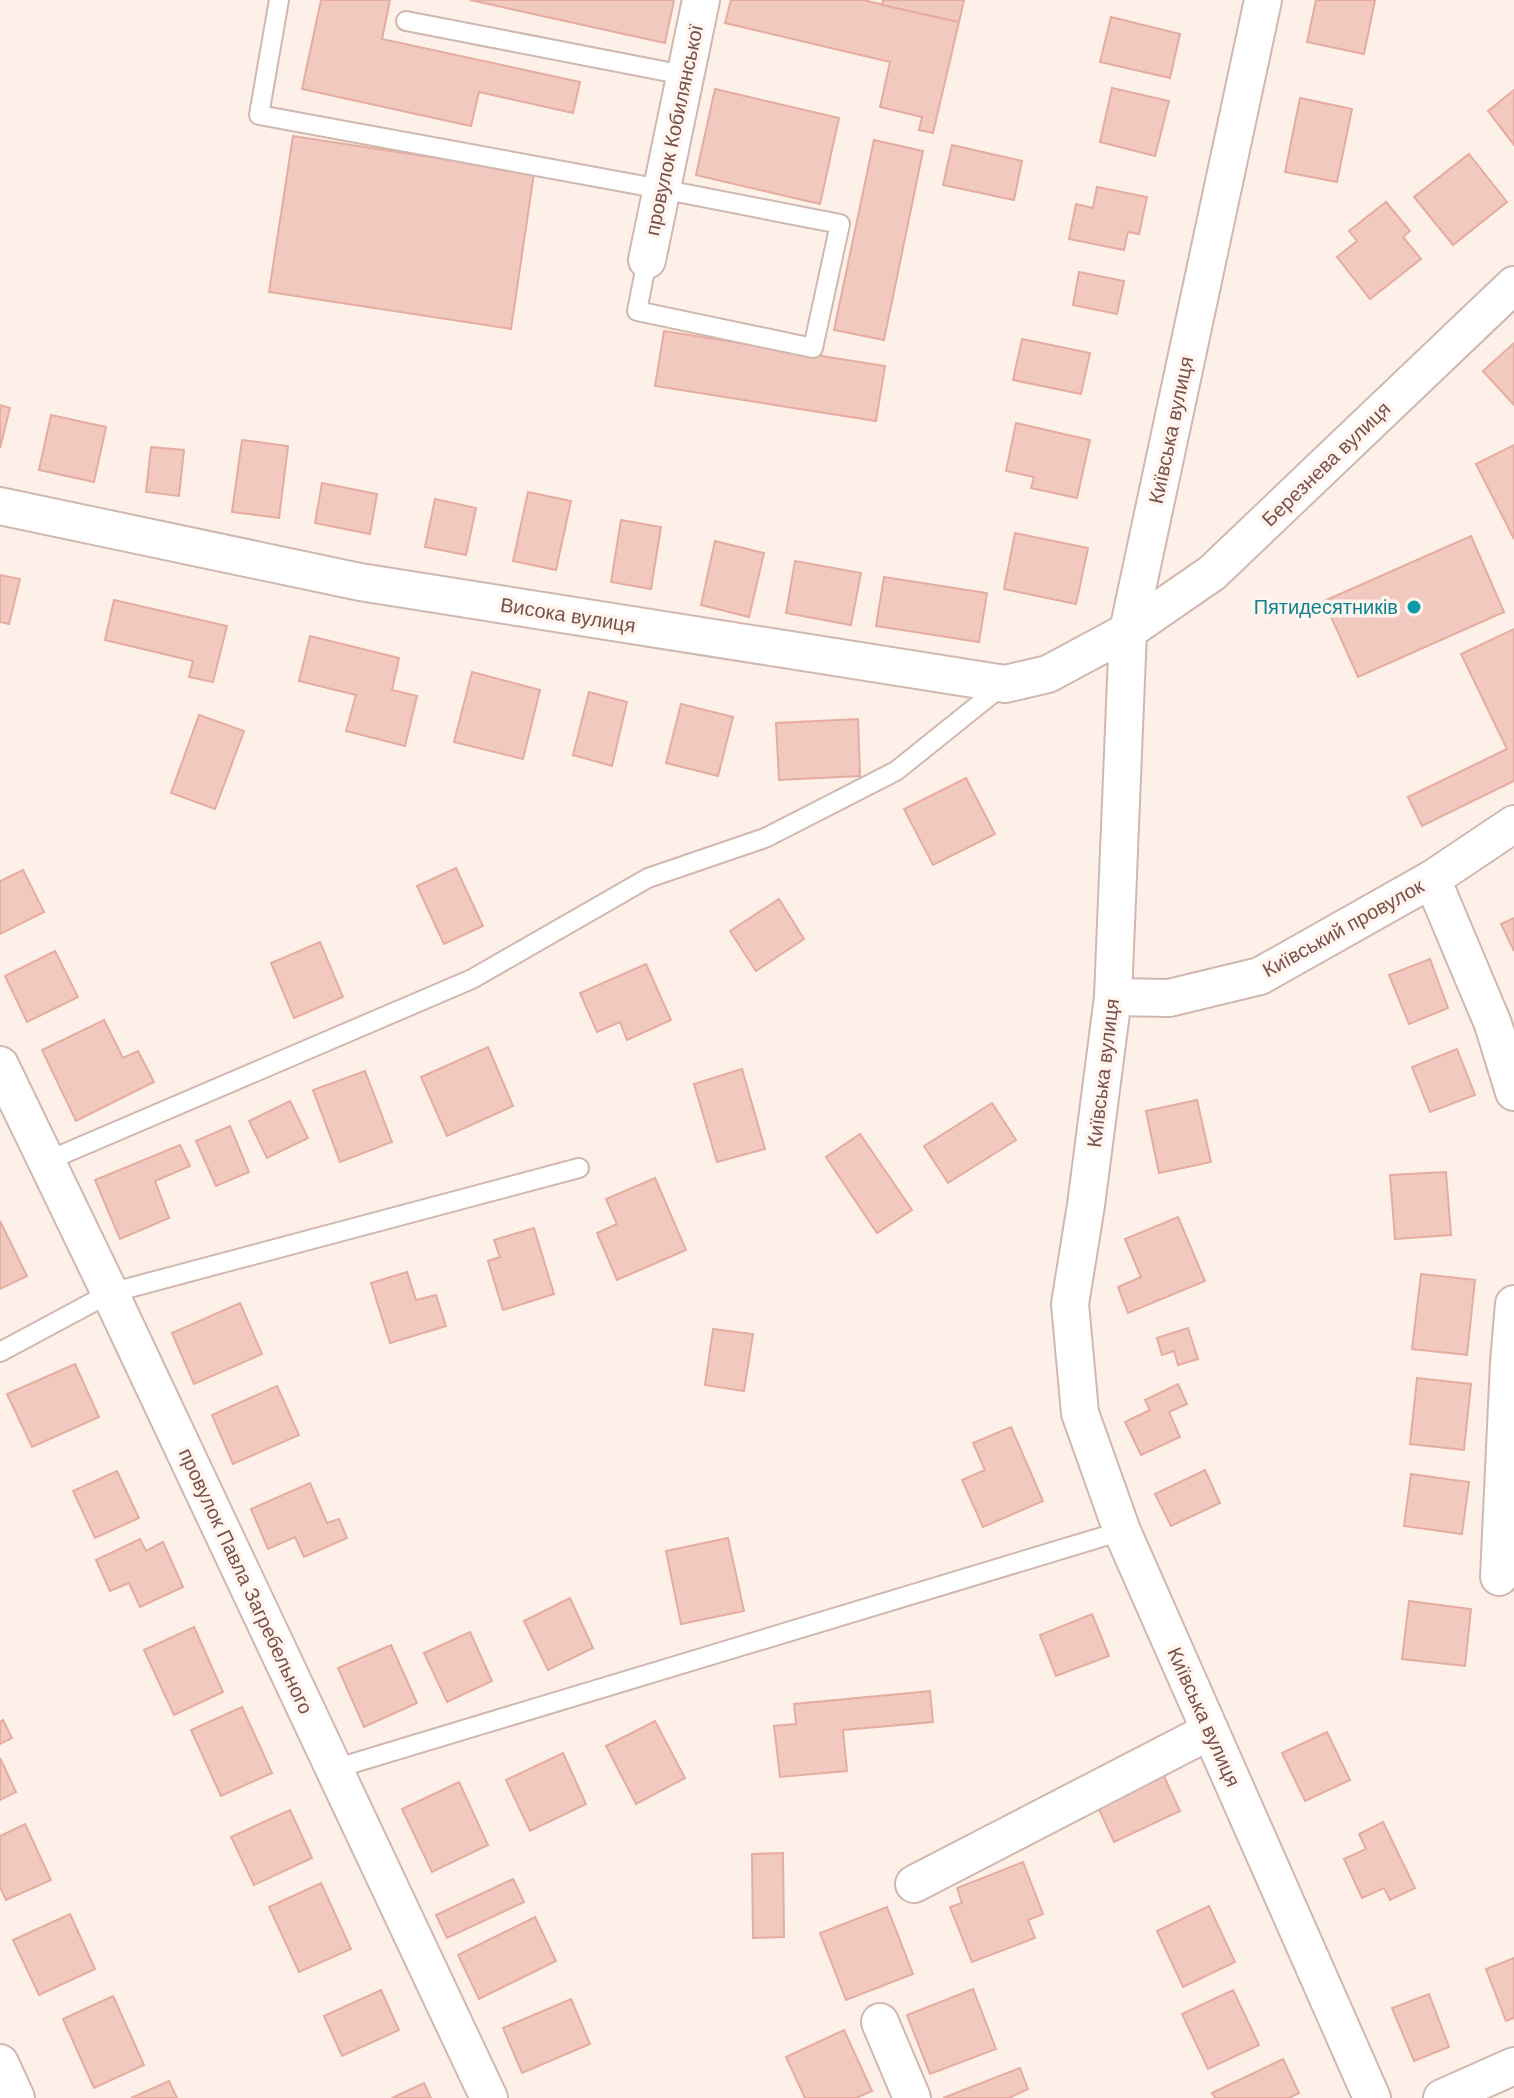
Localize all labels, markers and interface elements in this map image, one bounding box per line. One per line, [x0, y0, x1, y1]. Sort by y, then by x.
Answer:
street label: провулок Кобилянської [641, 22, 707, 238]
street label: Київська вулиця [1145, 354, 1197, 506]
street label: Березнева вулиця [1257, 397, 1395, 531]
street label: Висока вулиця [499, 593, 637, 637]
place label: Пятидесятників [1254, 596, 1398, 618]
marker: Пятидесятників [1405, 598, 1423, 616]
street label: Київський провулок [1259, 875, 1427, 981]
street label: Київська вулиця [1083, 997, 1123, 1149]
street label: провулок Павла Загребельного [175, 1445, 317, 1717]
street label: Київська вулиця [1163, 1644, 1245, 1790]

